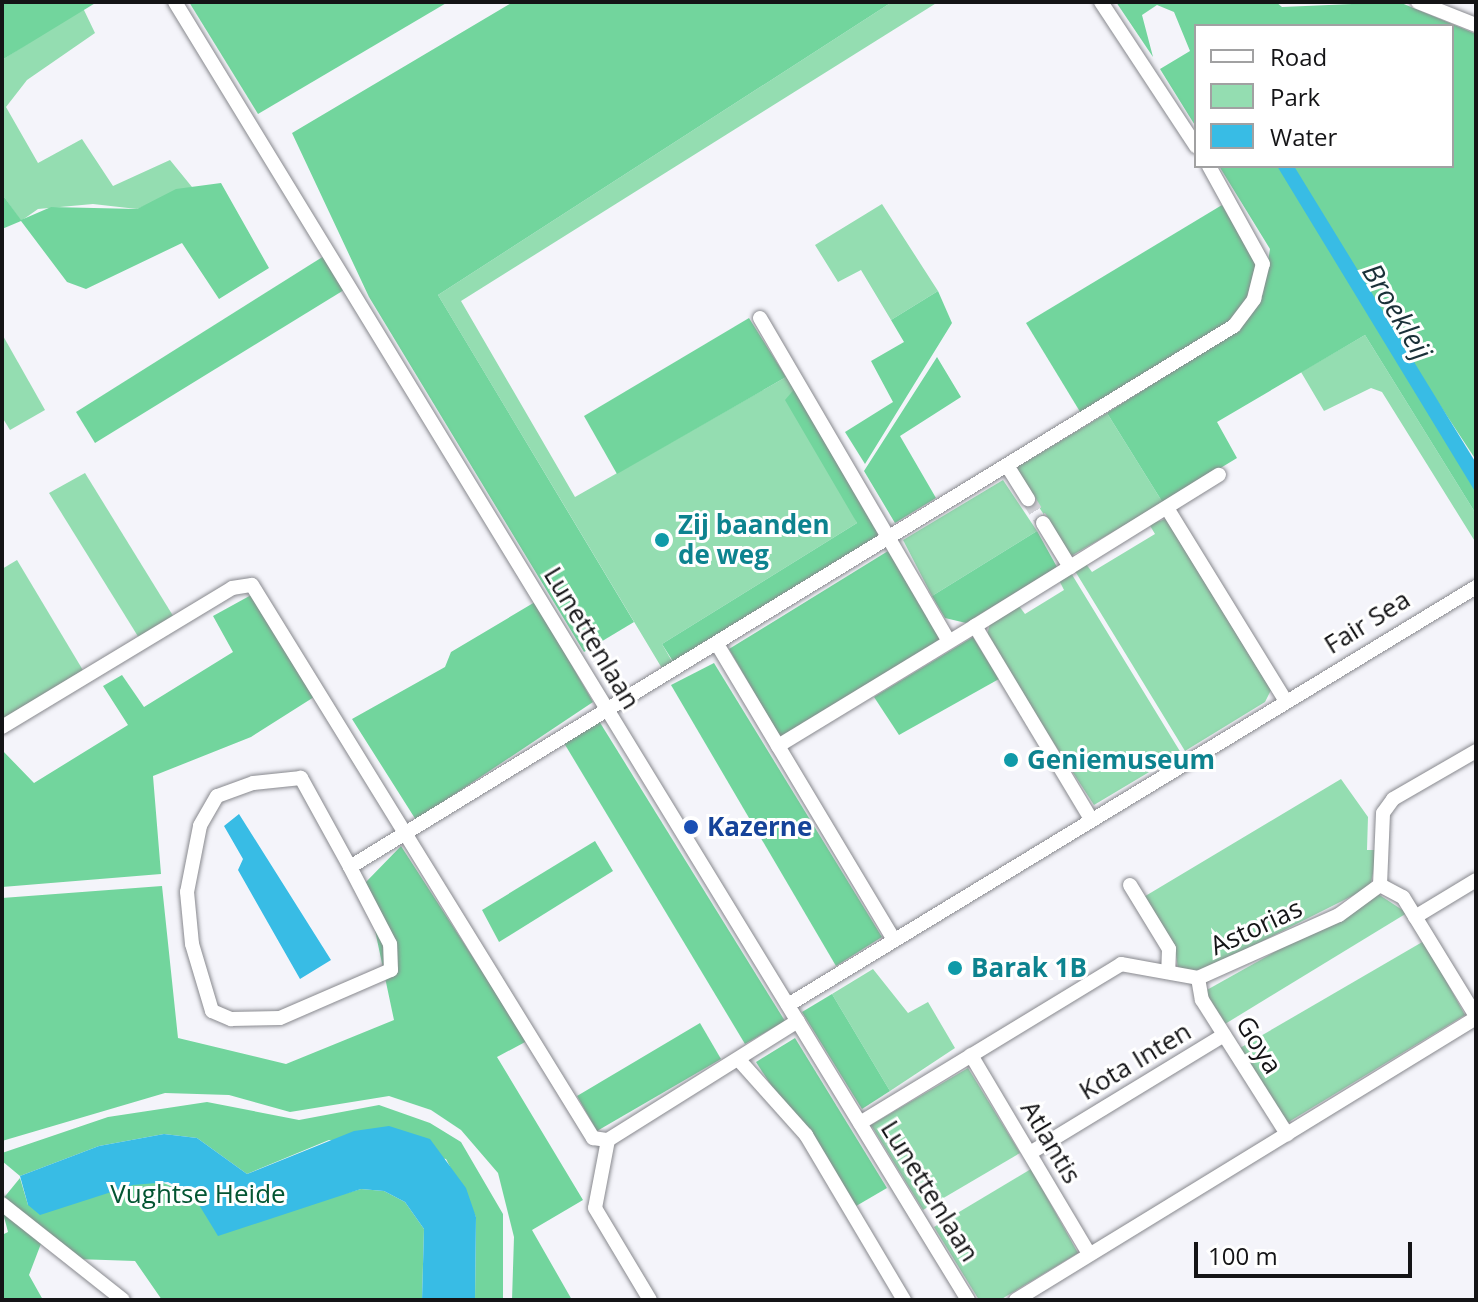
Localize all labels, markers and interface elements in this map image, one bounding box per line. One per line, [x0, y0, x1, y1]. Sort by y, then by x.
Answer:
legend [1194, 24, 1454, 168]
text: Road [1270, 40, 1327, 73]
text: Park [1270, 80, 1320, 113]
text: Water [1270, 120, 1337, 153]
water label: Broekleij [1356, 257, 1440, 365]
place label: Zij baanden de weg [678, 509, 830, 570]
marker: Zij baanden de weg [653, 531, 671, 549]
street label: Lunettenlaan [537, 561, 647, 715]
street label: Fair Sea [1318, 584, 1416, 660]
place label: Geniemuseum [1027, 744, 1215, 776]
marker: Geniemuseum [1002, 751, 1020, 769]
place label: Kazerne [707, 811, 812, 843]
marker: Kazerne [682, 818, 700, 836]
street label: Astorias [1205, 892, 1307, 962]
place label: Barak 1B [971, 952, 1087, 984]
marker: Barak 1B [946, 959, 964, 977]
street label: Goya [1229, 1010, 1289, 1080]
street label: Kota Inten [1073, 1015, 1197, 1107]
street label: Atlantis [1014, 1095, 1088, 1189]
street label: Lunettenlaan [874, 1115, 986, 1267]
park label: Vughtse Heide [110, 1178, 286, 1210]
scale bar [1198, 1226, 1416, 1276]
text: 100 m [1208, 1239, 1278, 1272]

